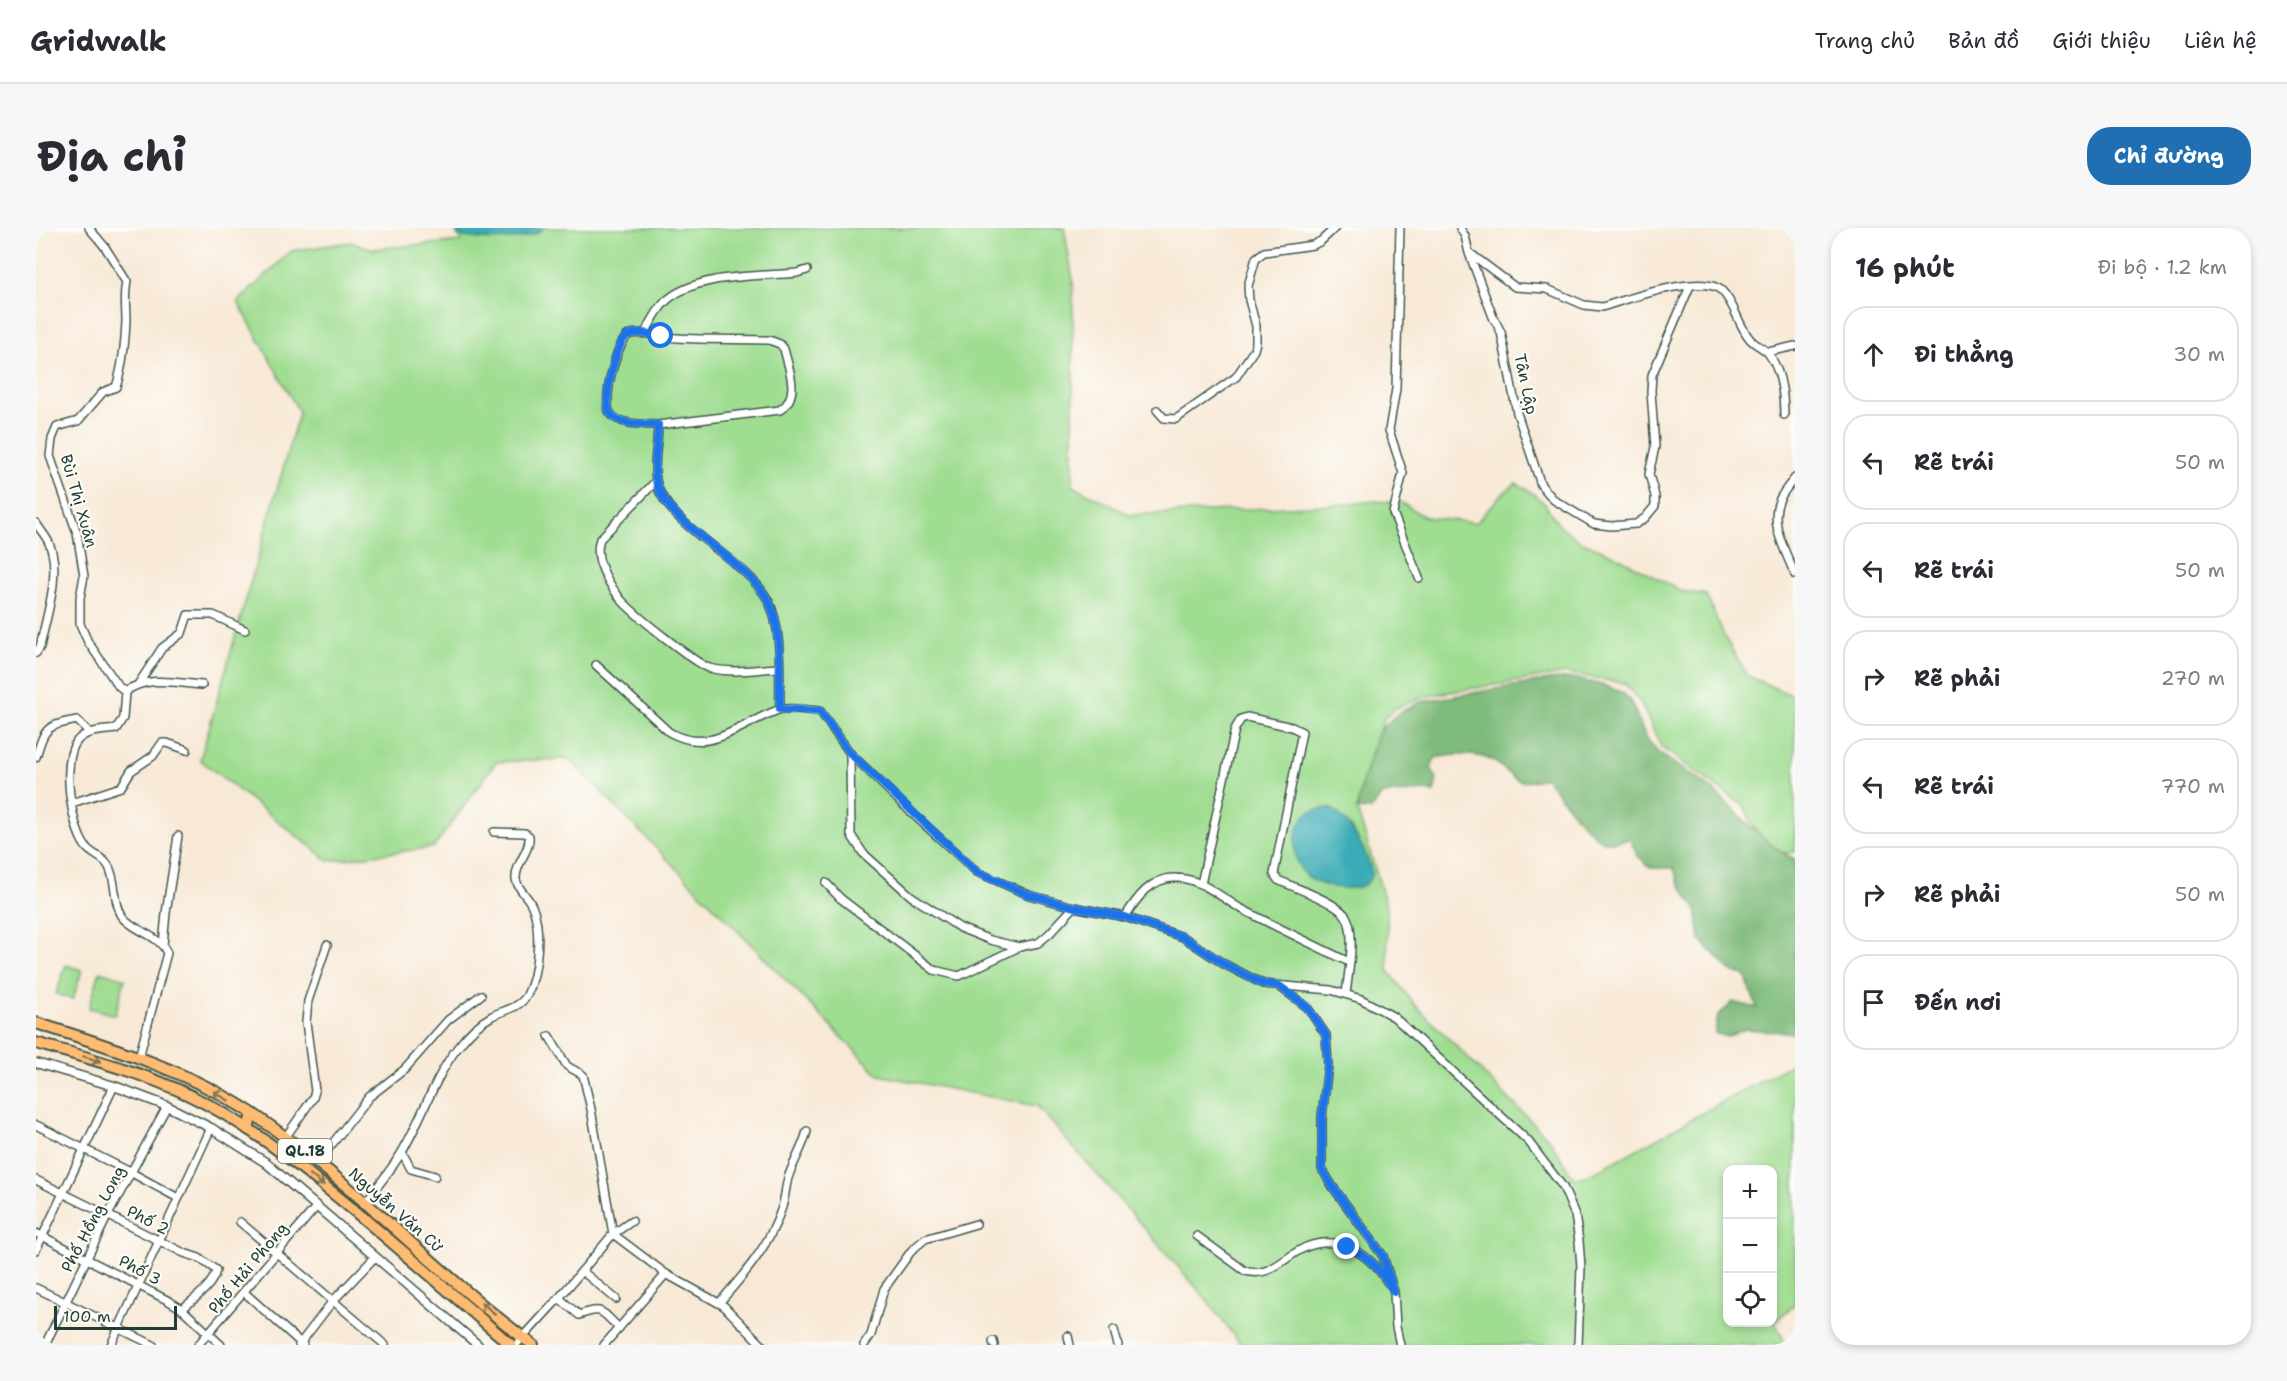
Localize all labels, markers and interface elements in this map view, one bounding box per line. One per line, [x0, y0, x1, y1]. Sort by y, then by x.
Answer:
text: Gridwalk [30, 22, 167, 60]
text: Trang chủ [1815, 27, 1915, 55]
text: Bản đồ [1948, 27, 2019, 55]
text: Giới thiệu [2052, 27, 2151, 55]
text: Liên hệ [2184, 27, 2257, 55]
button: Chỉ đường [2087, 127, 2251, 185]
text: Địa chỉ [36, 128, 185, 184]
text: 16 phút [1855, 250, 1955, 285]
text: Đi bộ · 1.2 km [2097, 254, 2227, 280]
route start [647, 322, 673, 348]
icon: ahead [1857, 338, 1890, 371]
text: Đi thẳng [1914, 340, 2014, 369]
text: 30 m [2173, 341, 2225, 367]
street label: Tân Lập [1509, 352, 1543, 416]
icon: left [1857, 446, 1890, 479]
text: Rẽ trái [1914, 448, 1994, 477]
text: 50 m [2175, 449, 2225, 475]
street label: Bùi Thị Xuân [56, 452, 102, 550]
icon: left [1857, 554, 1890, 587]
text: Rẽ trái [1914, 556, 1994, 585]
text: 50 m [2175, 557, 2225, 583]
icon: right [1857, 662, 1890, 695]
text: Rẽ phải [1914, 664, 2000, 693]
text: 270 m [2161, 665, 2225, 691]
icon: left [1857, 770, 1890, 803]
text: Rẽ trái [1914, 772, 1994, 801]
text: 770 m [2161, 773, 2225, 799]
icon: right [1857, 878, 1890, 911]
text: Rẽ phải [1914, 880, 2000, 909]
text: 50 m [2175, 881, 2225, 907]
icon: arrive [1857, 986, 1890, 1019]
text: Đến nơi [1914, 988, 2001, 1017]
one-way arrow [82, 1054, 101, 1065]
one-way arrow [212, 1090, 230, 1101]
road number: QL.18 [278, 1139, 332, 1163]
street label: Phố Hồng Long [56, 1162, 130, 1276]
street label: Nguyễn Văn Cừ [344, 1163, 448, 1258]
map controls [1723, 1165, 1777, 1327]
button: + [1723, 1165, 1777, 1219]
one-way arrow [309, 1174, 325, 1187]
street label: Phố 2 [123, 1200, 173, 1240]
street label: Phố Hải Phong [204, 1218, 293, 1318]
button: − [1723, 1219, 1777, 1273]
route end [1333, 1233, 1359, 1259]
street label: Phố 3 [115, 1250, 165, 1290]
button: locate [1723, 1273, 1777, 1327]
one-way arrow [481, 1301, 496, 1315]
scale bar [54, 1303, 177, 1330]
text: 100 m [63, 1306, 111, 1327]

